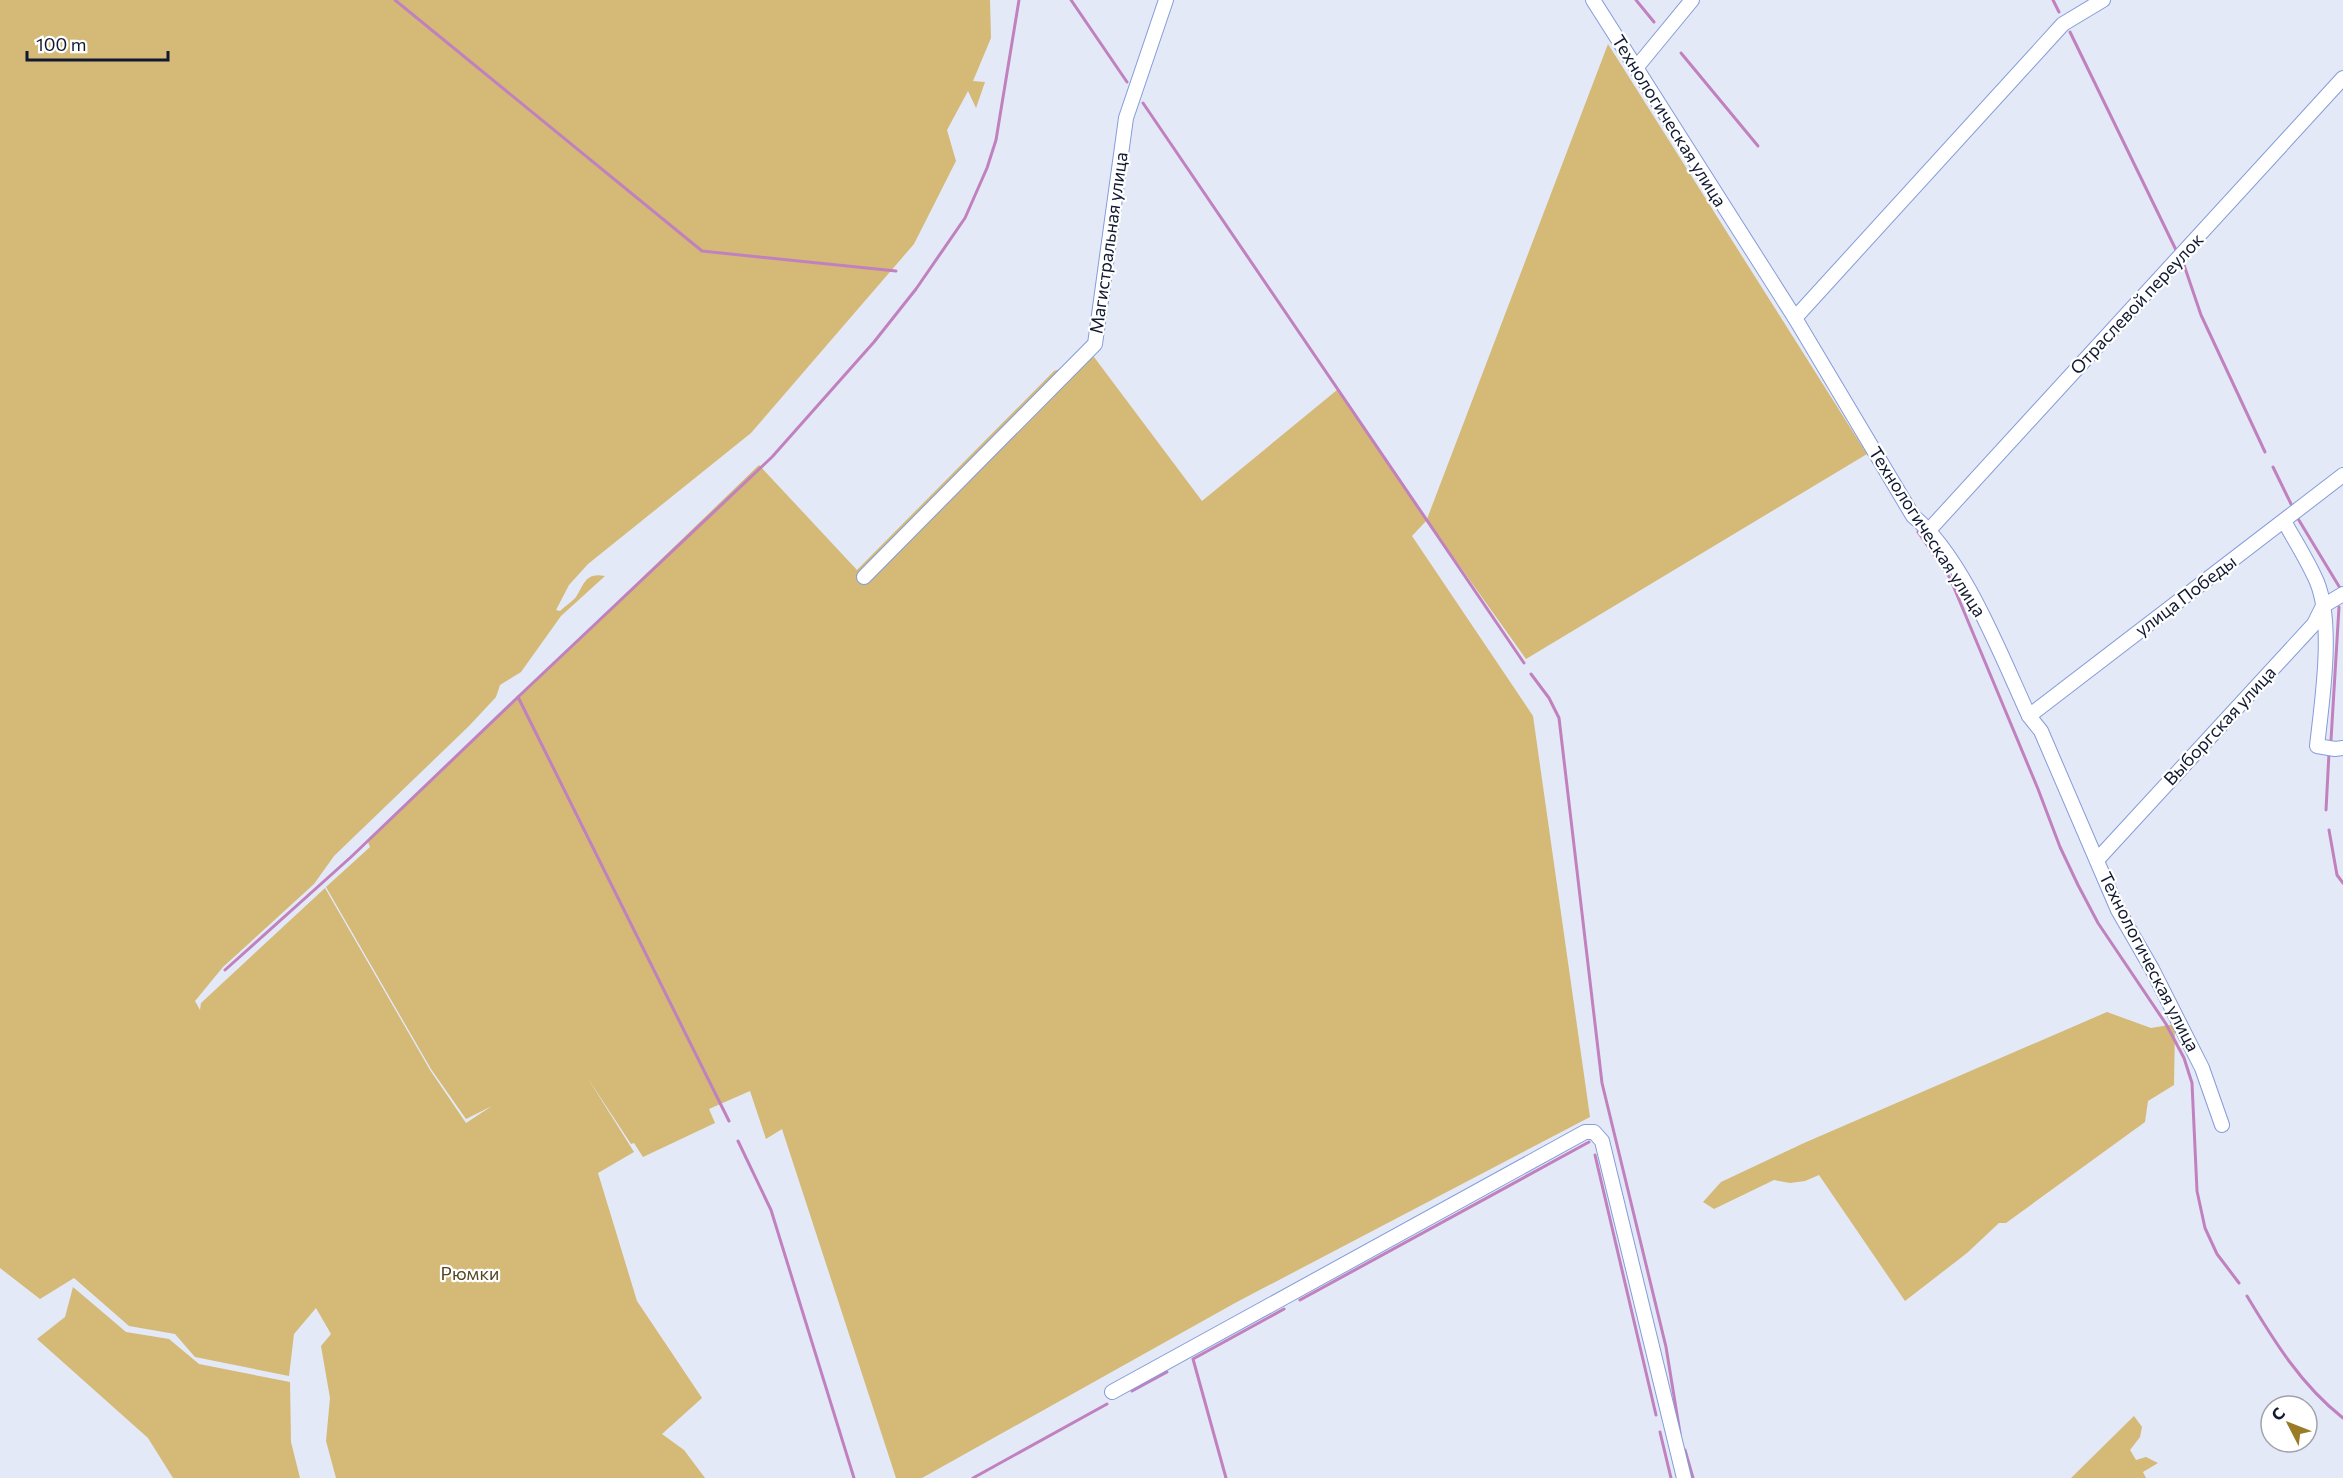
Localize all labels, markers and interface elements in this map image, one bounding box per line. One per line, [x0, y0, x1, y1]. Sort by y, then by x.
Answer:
scale bar [27, 24, 168, 62]
street label: Технологическая улица [1608, 30, 1732, 210]
text: 100 m [36, 33, 86, 55]
street label: Магистральная улица [1084, 151, 1132, 335]
street label: Отраслевой переулок [2065, 228, 2208, 378]
street label: Технологическая улица [1865, 442, 1991, 621]
street label: улица Победы [2131, 550, 2240, 640]
street label: Выборгская улица [2158, 661, 2280, 789]
street label: Технологическая улица [2095, 868, 2205, 1055]
park label: Рюмки [441, 1262, 499, 1284]
north arrow [2259, 1394, 2319, 1454]
text: С [2267, 1403, 2288, 1424]

